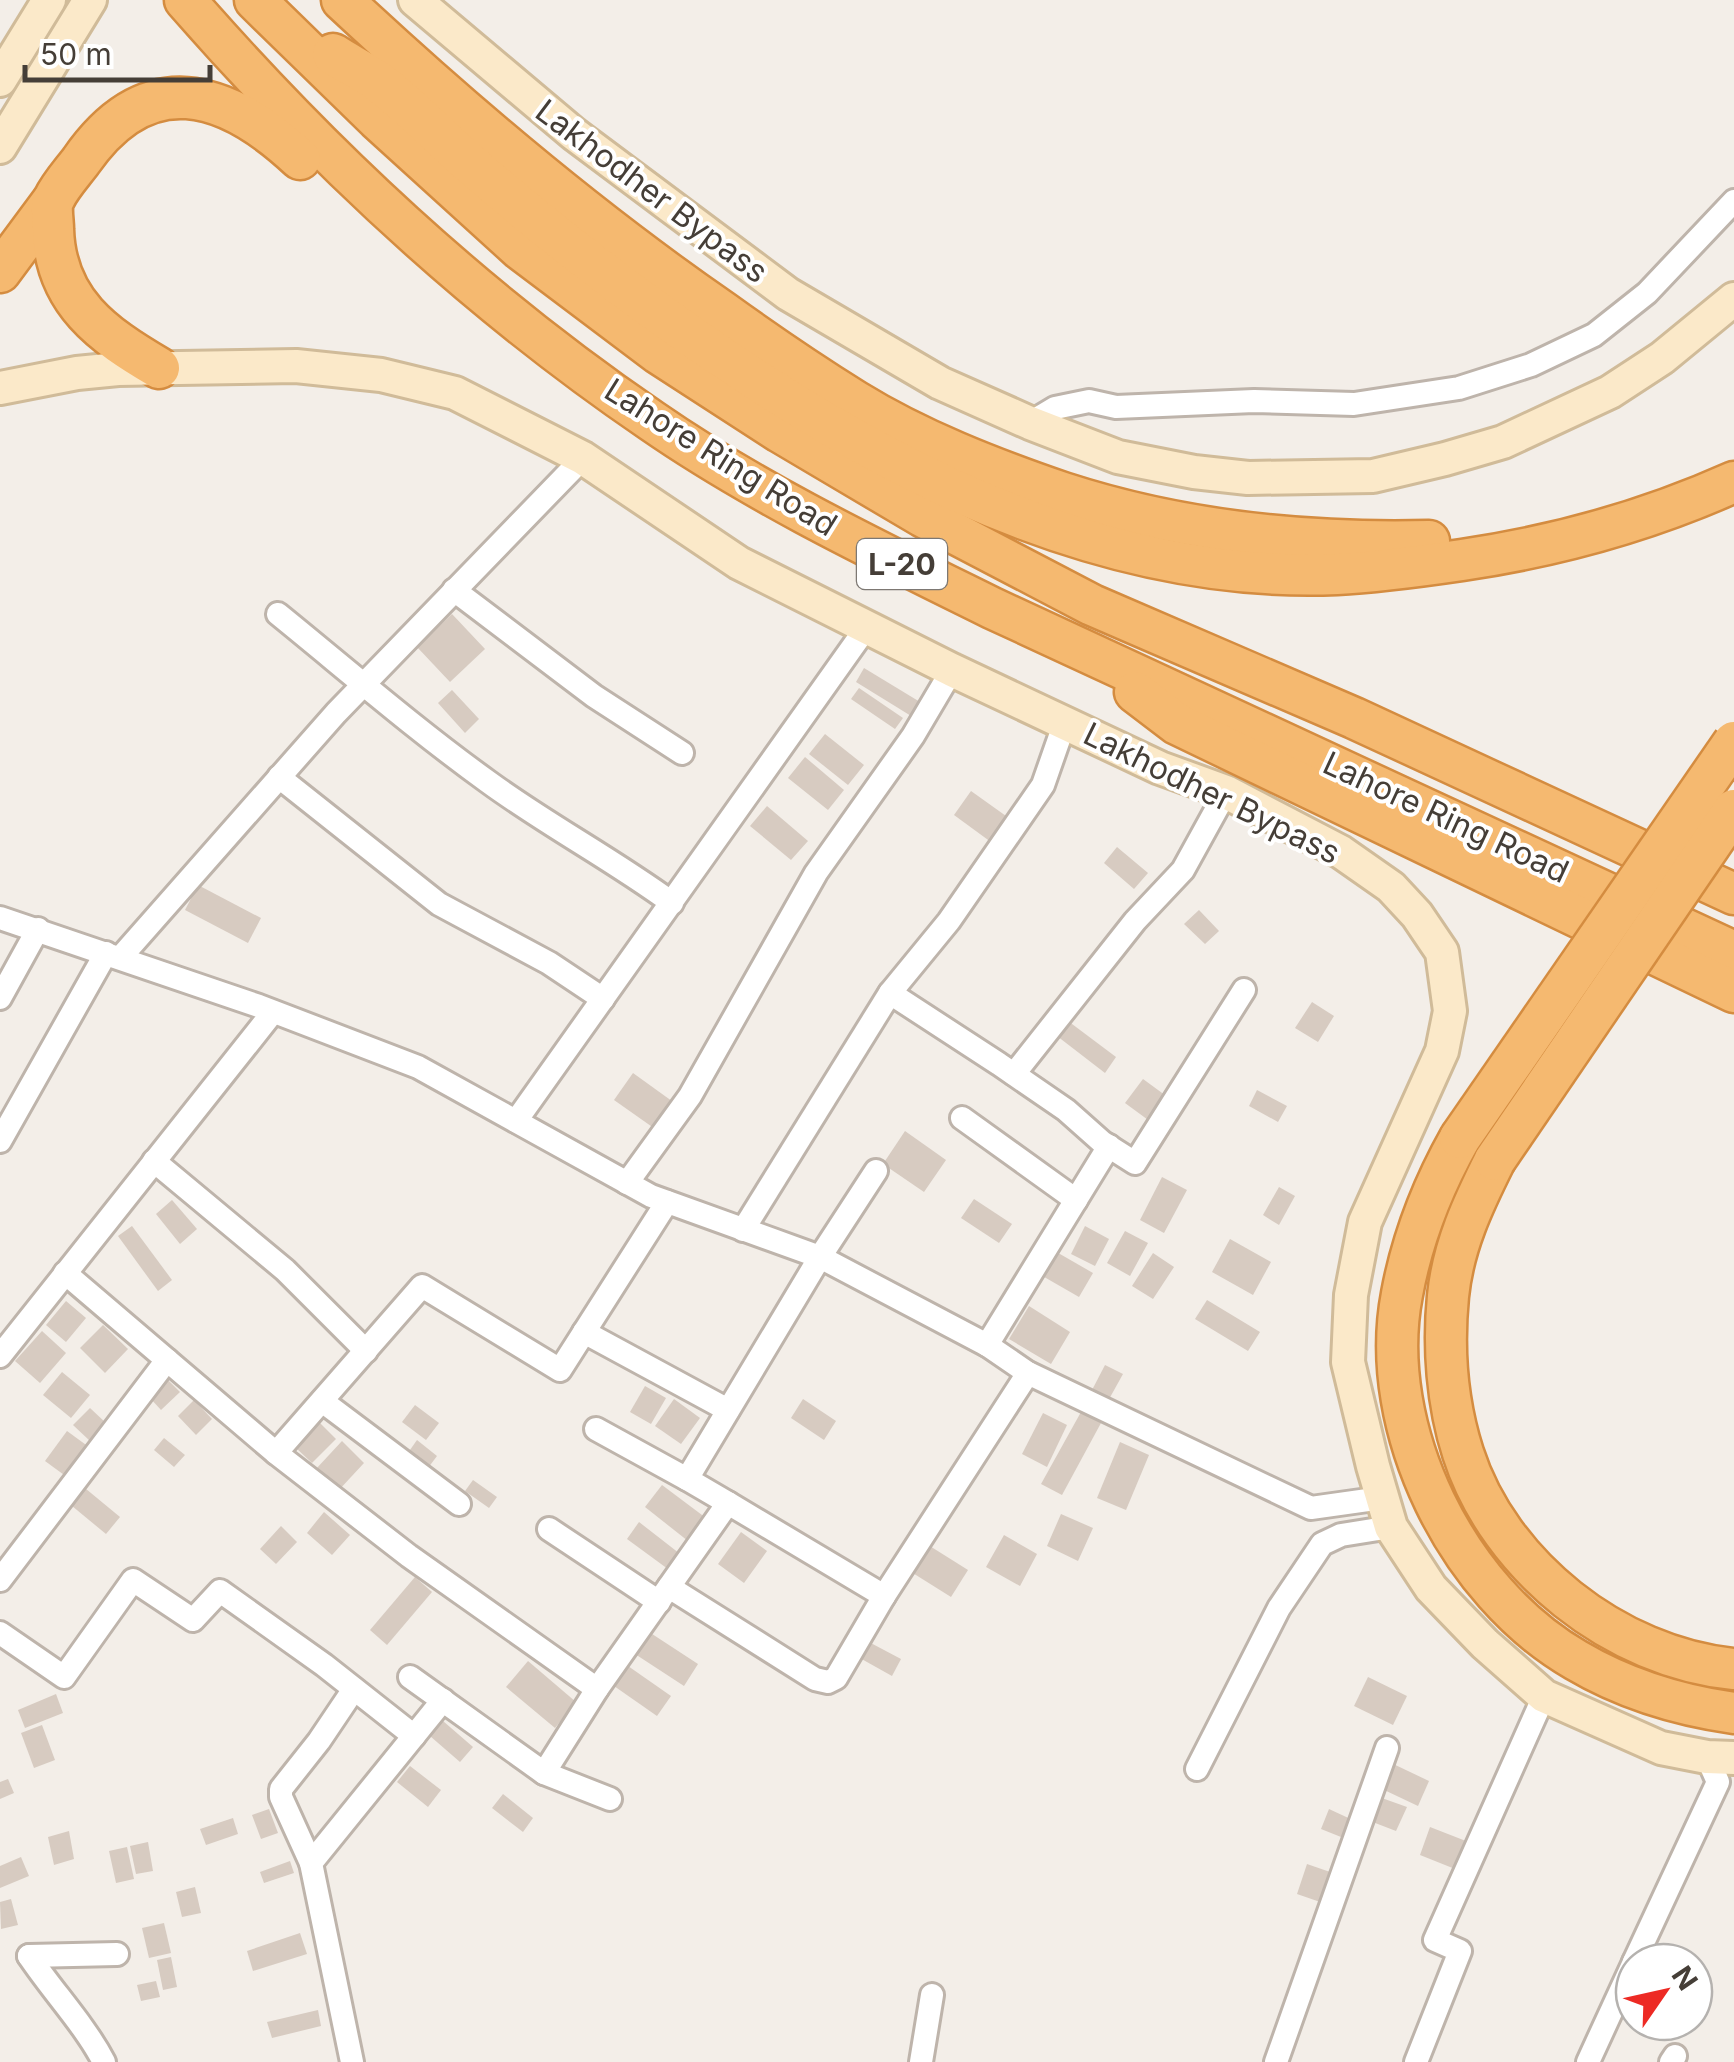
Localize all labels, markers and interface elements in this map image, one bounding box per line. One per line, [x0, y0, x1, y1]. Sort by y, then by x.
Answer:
scale bar [25, 20, 210, 82]
text: 50 m [40, 36, 112, 72]
street label: Lakhodher Bypass [528, 91, 776, 291]
street label: Lahore Ring Road [598, 370, 844, 544]
road number: L-20 [857, 539, 947, 589]
street label: Lakhodher Bypass [1077, 714, 1347, 872]
street label: Lahore Ring Road [1317, 743, 1575, 891]
north arrow [1614, 1942, 1714, 2042]
text: N [1665, 1960, 1705, 1996]

